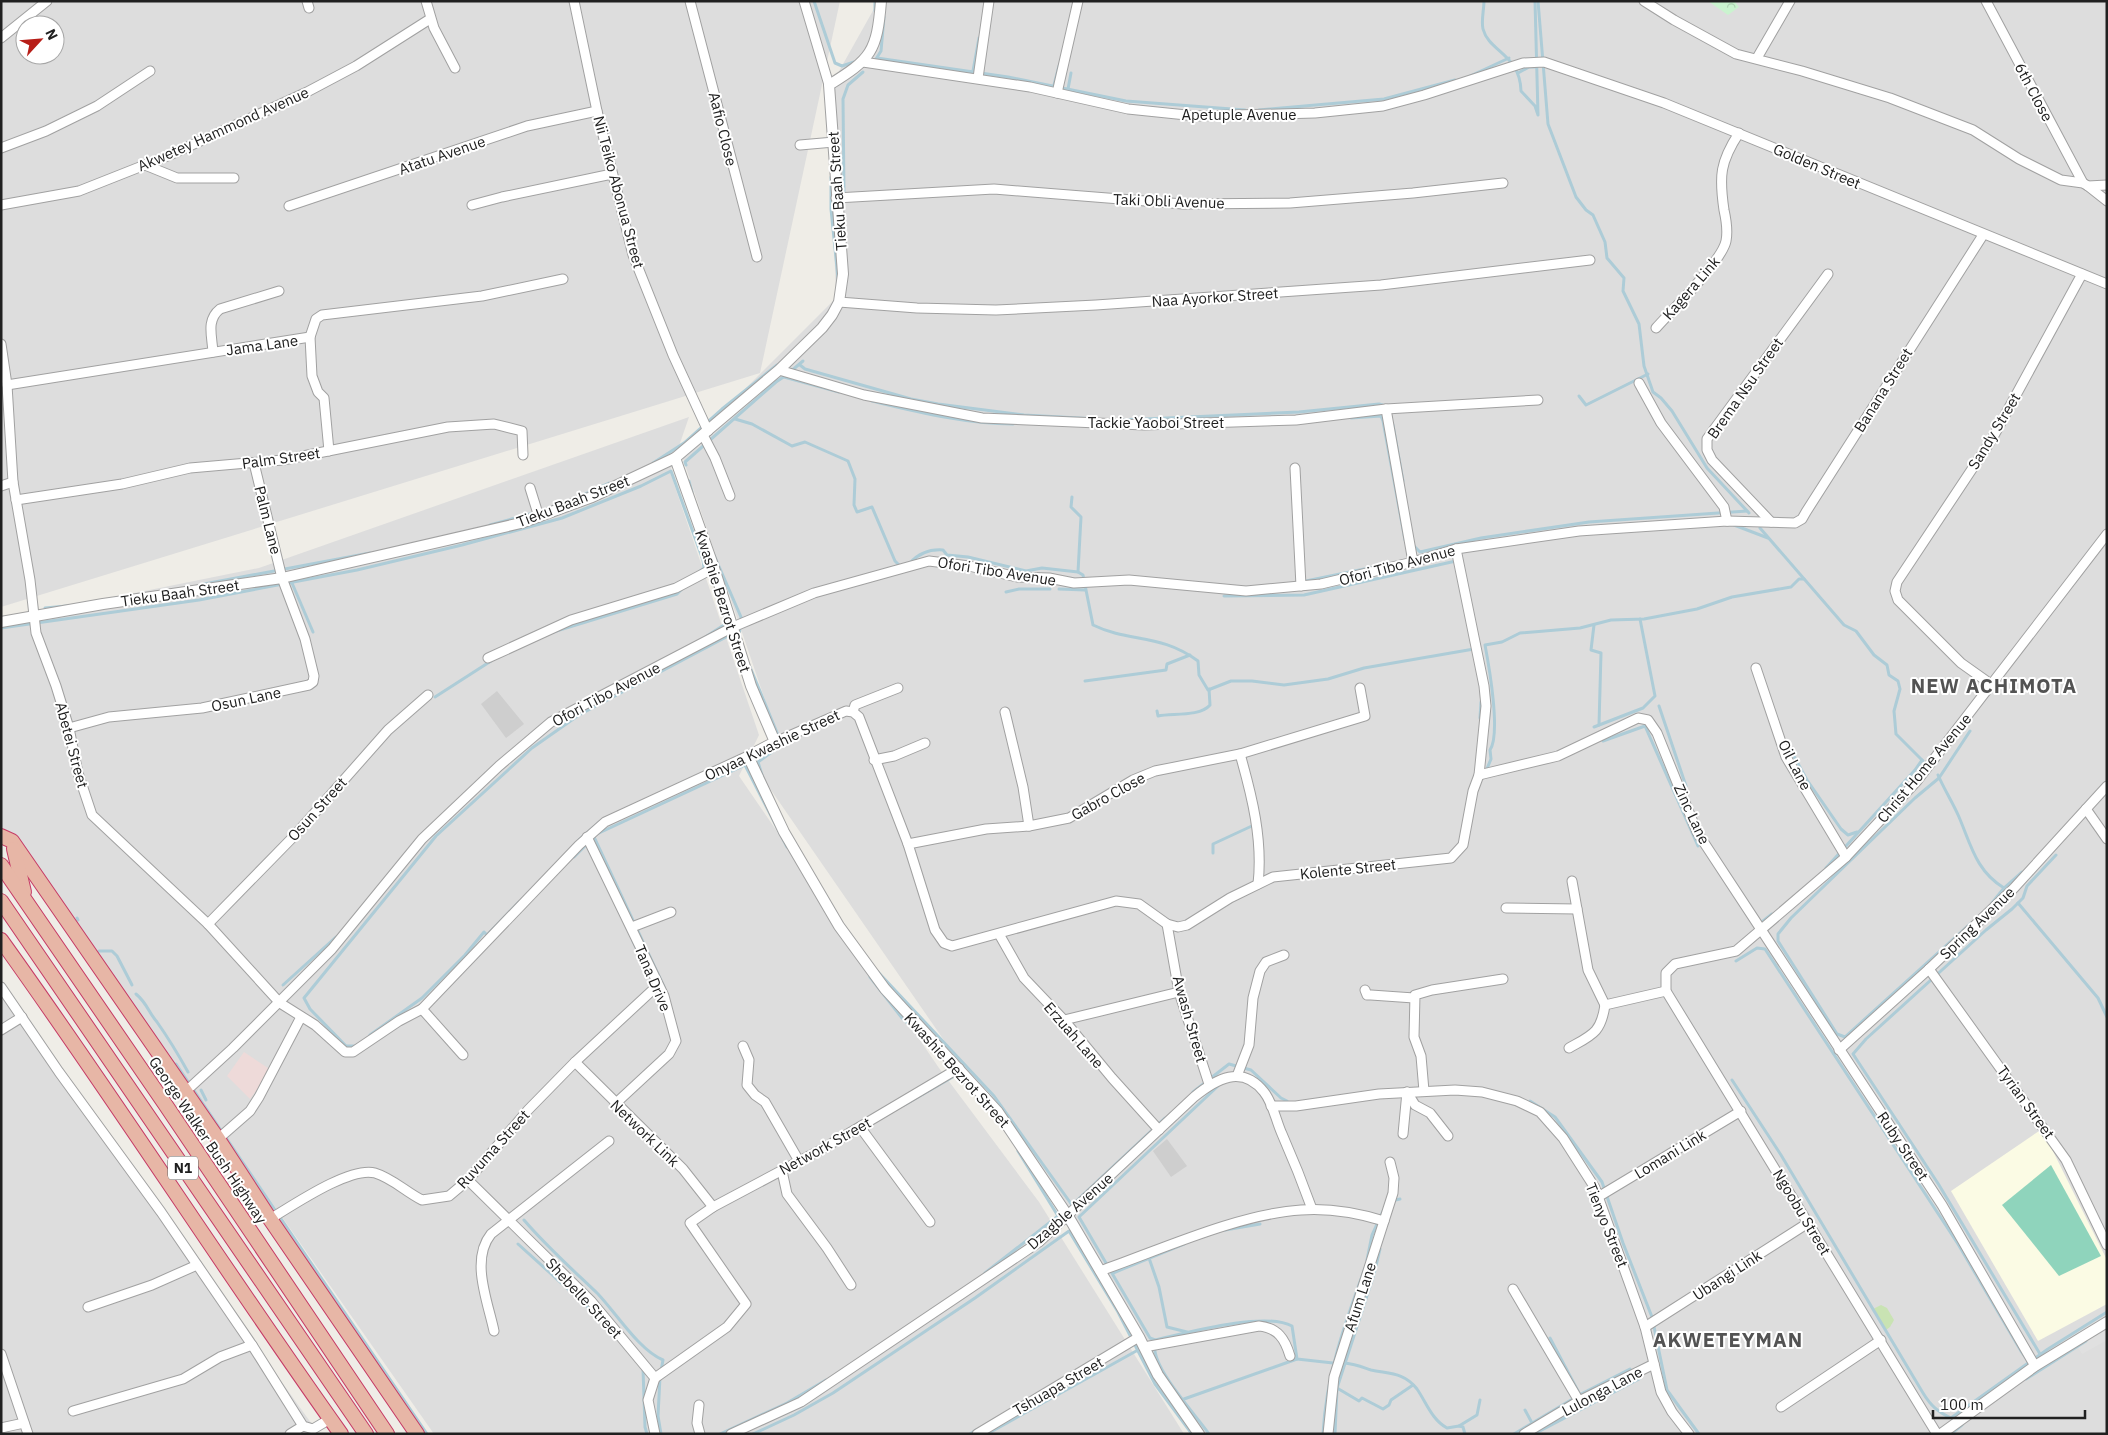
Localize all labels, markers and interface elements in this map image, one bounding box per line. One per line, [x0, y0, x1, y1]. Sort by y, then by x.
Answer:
north arrow [15, 15, 65, 65]
text: N [41, 26, 62, 43]
street label: 6th Close [2011, 59, 2057, 125]
street label: Akwetey Hammond Avenue [134, 83, 312, 175]
street label: Aafio Close [705, 90, 741, 168]
street label: Apetuple Avenue [1182, 105, 1296, 124]
street label: Nii Teiko Abonua Street [589, 114, 649, 270]
street label: Atatu Avenue [396, 131, 488, 179]
street label: Tieku Baah Street [823, 131, 851, 251]
street label: Golden Street [1770, 139, 1864, 193]
street label: Taki Obli Avenue [1113, 190, 1225, 212]
street label: Kagera Link [1658, 252, 1724, 324]
street label: Naa Ayorkor Street [1151, 283, 1279, 311]
street label: Jama Lane [225, 331, 299, 359]
street label: Brema Nsu Street [1703, 334, 1787, 442]
street label: Banana Street [1850, 344, 1916, 436]
street label: Sandy Street [1964, 389, 2024, 473]
street label: Tackie Yaoboi Street [1088, 413, 1224, 432]
street label: Palm Street [241, 443, 321, 473]
street label: Tieku Baah Street [514, 471, 632, 531]
street label: Palm Lane [250, 484, 286, 556]
street label: Kwashie Bezrot Street [691, 527, 755, 675]
street label: Ofori Tibo Avenue [1337, 540, 1457, 590]
street label: Ofori Tibo Avenue [936, 552, 1058, 590]
street label: Tieku Baah Street [120, 575, 240, 611]
street label: Ofori Tibo Avenue [549, 658, 663, 730]
district label: NEW ACHIMOTA [1911, 672, 2077, 699]
street label: Osun Lane [209, 682, 283, 716]
street label: Abetei Street [51, 700, 93, 790]
street label: Onyaa Kwashie Street [701, 705, 843, 785]
street label: Christ Home Avenue [1873, 709, 1975, 827]
street label: Oil Lane [1774, 737, 1816, 793]
street label: Gabro Close [1068, 768, 1148, 824]
street label: Osun Street [283, 773, 351, 845]
street label: Zinc Lane [1670, 781, 1714, 847]
street label: Kolente Street [1299, 855, 1397, 883]
street label: Spring Avenue [1936, 883, 2018, 963]
street label: Tana Drive [630, 942, 676, 1014]
street label: Awash Street [1169, 973, 1211, 1065]
street label: Erzuah Lane [1040, 998, 1108, 1072]
street label: Kwashie Bezrot Street [900, 1008, 1014, 1132]
street label: George Walker Bush Highway [145, 1053, 271, 1228]
street label: Tyrian Street [1993, 1062, 2059, 1142]
street label: Network Link [607, 1095, 684, 1171]
street label: Ruvuma Street [453, 1106, 533, 1192]
street label: Ruby Street [1873, 1108, 1933, 1184]
street label: Network Street [776, 1113, 874, 1179]
street label: Lomani Link [1631, 1125, 1709, 1183]
road number: N1 [168, 1156, 198, 1180]
street label: Ngoobu Street [1769, 1165, 1835, 1259]
street label: Dzagble Avenue [1023, 1169, 1117, 1253]
street label: Tienyo Street [1581, 1180, 1633, 1270]
street label: Ubangi Link [1689, 1246, 1765, 1304]
street label: Shebelle Street [542, 1254, 626, 1342]
street label: Afum Lane [1340, 1260, 1380, 1334]
district label: AKWETEYMAN [1653, 1326, 1803, 1353]
street label: Tshuapa Street [1009, 1352, 1107, 1420]
street label: Lulonga Lane [1558, 1362, 1646, 1420]
scale bar [1933, 1388, 2086, 1420]
text: 100 m [1940, 1395, 1984, 1414]

